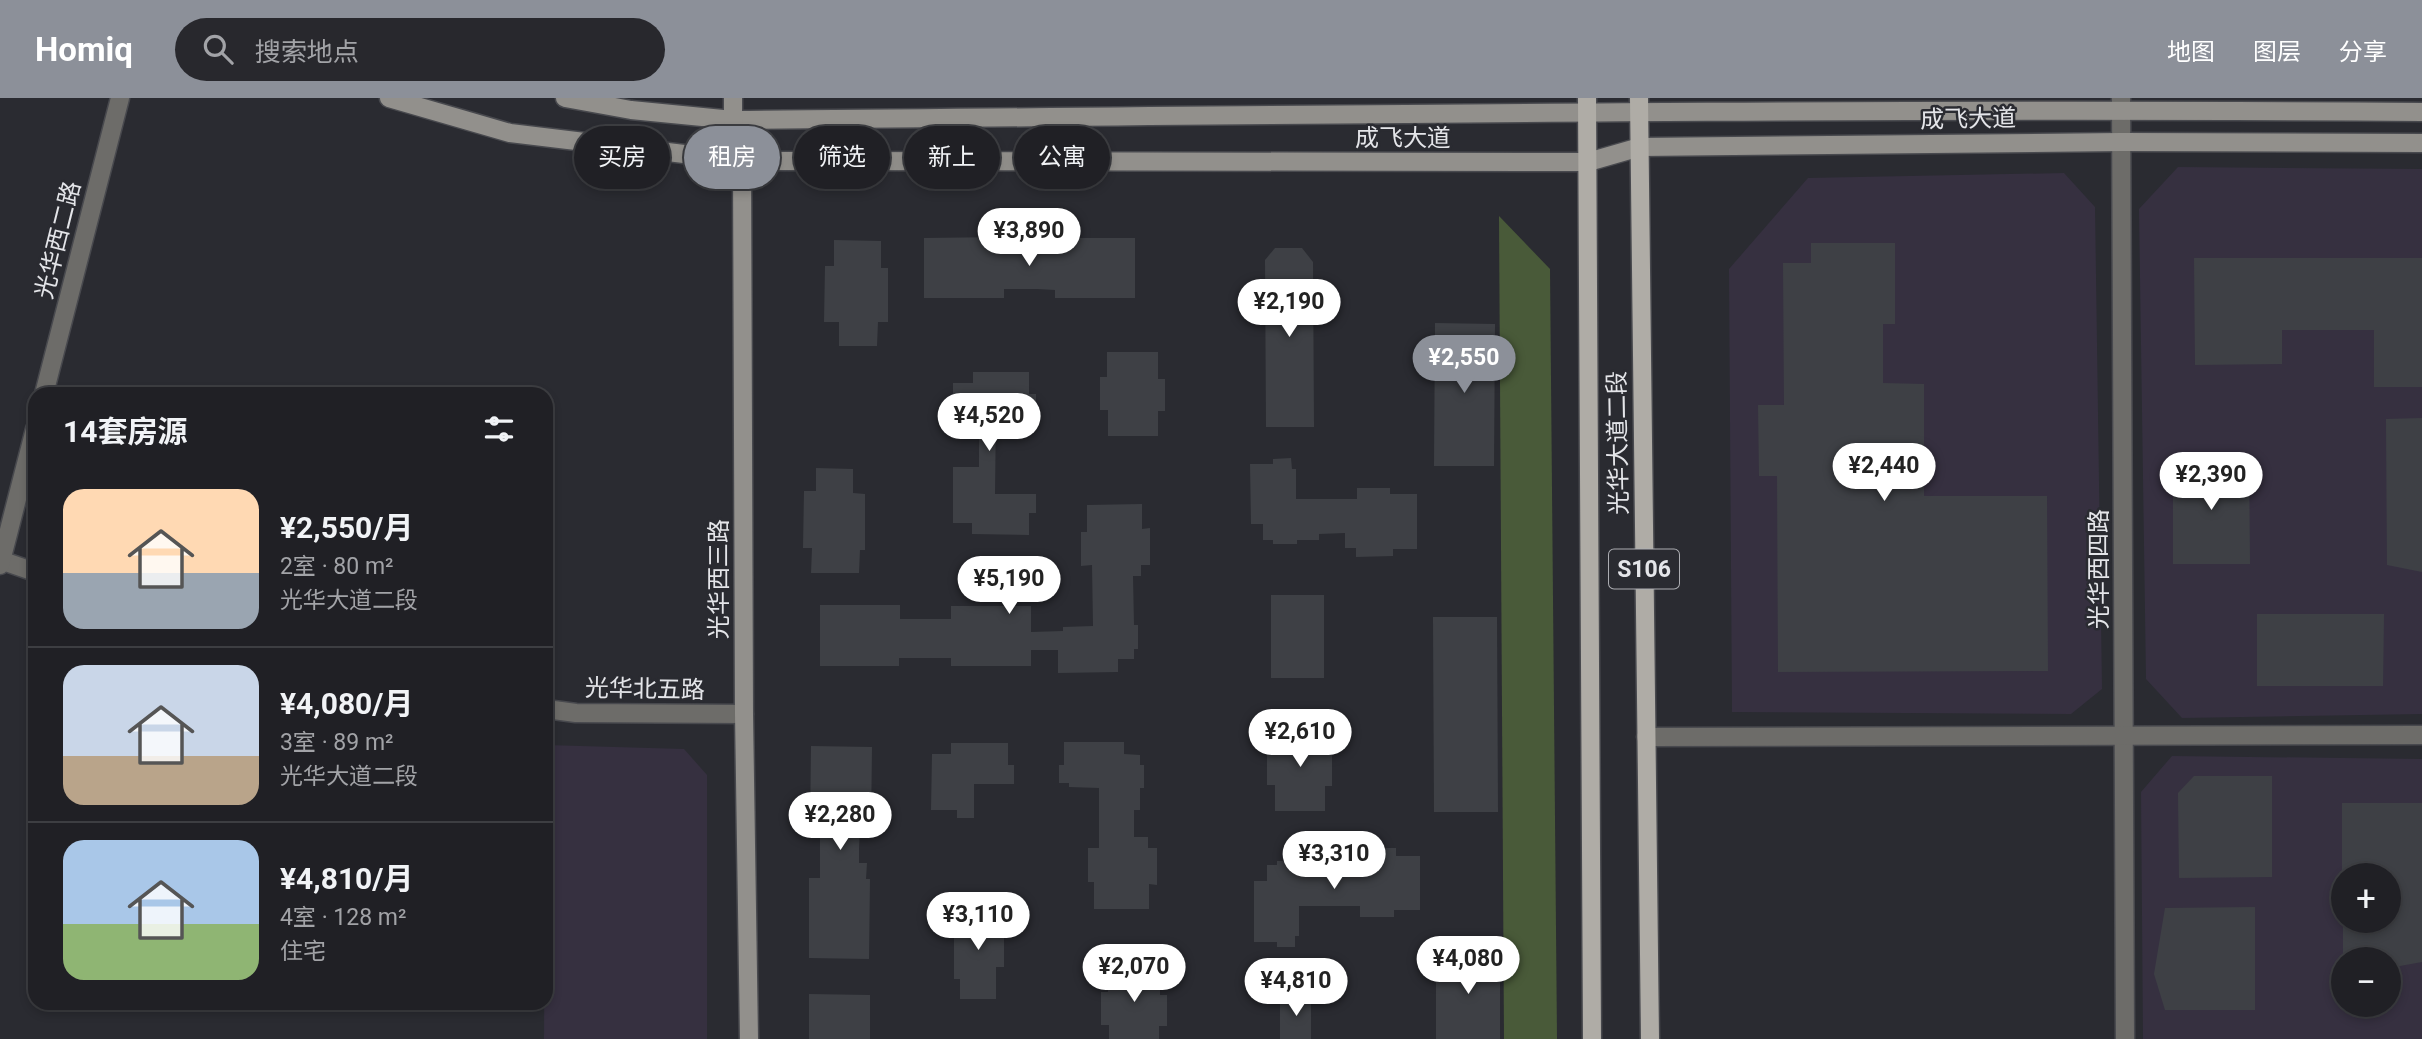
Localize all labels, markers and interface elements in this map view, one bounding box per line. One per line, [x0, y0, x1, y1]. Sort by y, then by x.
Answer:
search box [175, 18, 665, 81]
text: Homiq [35, 30, 133, 69]
icon: search [199, 30, 237, 68]
text: 搜索地点 [255, 37, 359, 67]
text: 地图 [2167, 38, 2215, 66]
text: 图层 [2253, 38, 2301, 66]
text: 分享 [2339, 38, 2387, 66]
street label: 成飞大道 [1920, 104, 2016, 134]
street label: 成飞大道 [1355, 124, 1451, 152]
chip: 买房 [574, 126, 670, 189]
chip: 租房 [684, 126, 780, 189]
chip: 筛选 [794, 126, 890, 189]
chip: 新上 [904, 126, 1000, 189]
chip: 公寓 [1014, 126, 1110, 189]
street label: 光华西二路 [30, 178, 86, 302]
pin: ¥3,890 [972, 208, 1086, 268]
text: ¥3,890 [994, 217, 1064, 244]
pin: ¥2,190 [1232, 280, 1346, 339]
text: ¥2,190 [1254, 288, 1324, 315]
pin: ¥2,550 [1407, 336, 1521, 395]
text: ¥2,550 [1429, 344, 1499, 371]
street label: 光华大道二段 [1603, 371, 1633, 515]
pin: ¥4,520 [932, 394, 1046, 453]
text: ¥4,520 [954, 402, 1024, 429]
icon: filters [480, 410, 518, 448]
text: 14套房源 [63, 414, 187, 449]
pin: ¥2,440 [1827, 444, 1941, 503]
text: ¥2,440 [1849, 452, 1919, 479]
pin: ¥2,390 [2154, 452, 2268, 512]
text: ¥2,390 [2176, 461, 2246, 488]
street label: 光华西四路 [2085, 509, 2113, 629]
text: ¥2,550/月 [280, 510, 413, 545]
icon: home [119, 517, 203, 601]
street label: 光华西三路 [705, 519, 733, 639]
road number: S106 [1609, 550, 1679, 589]
text: 2室 · 80 m² [280, 553, 394, 580]
pin: ¥5,190 [952, 556, 1066, 616]
text: ¥5,190 [974, 565, 1044, 592]
text: 光华大道二段 [280, 587, 418, 614]
street label: 光华北五路 [585, 674, 705, 704]
text: ¥4,080/月 [280, 686, 413, 721]
icon: home [119, 693, 203, 777]
pin: ¥2,610 [1243, 710, 1357, 769]
text: ¥2,610 [1265, 718, 1335, 745]
text: 3室 · 89 m² [280, 729, 394, 756]
text: 光华大道二段 [280, 763, 418, 790]
pin: ¥2,280 [783, 792, 897, 852]
text: ¥2,280 [805, 801, 875, 828]
pin: ¥3,310 [1277, 832, 1391, 891]
text: ¥3,310 [1299, 840, 1369, 867]
text: ¥4,810/月 [280, 861, 413, 896]
map controls [2331, 863, 2401, 1017]
button: + [2331, 863, 2401, 933]
icon: home [119, 868, 203, 952]
pin: ¥3,110 [921, 892, 1035, 952]
text: ¥3,110 [943, 901, 1013, 928]
text: 4室 · 128 m² [280, 904, 406, 931]
pin: ¥4,080 [1411, 936, 1525, 996]
text: 住宅 [280, 938, 326, 965]
pin: ¥2,070 [1077, 944, 1191, 1004]
text: ¥4,080 [1433, 945, 1503, 972]
button: − [2331, 947, 2401, 1017]
text: ¥2,070 [1099, 953, 1169, 980]
pin: ¥4,810 [1239, 958, 1353, 1018]
text: ¥4,810 [1261, 967, 1331, 994]

